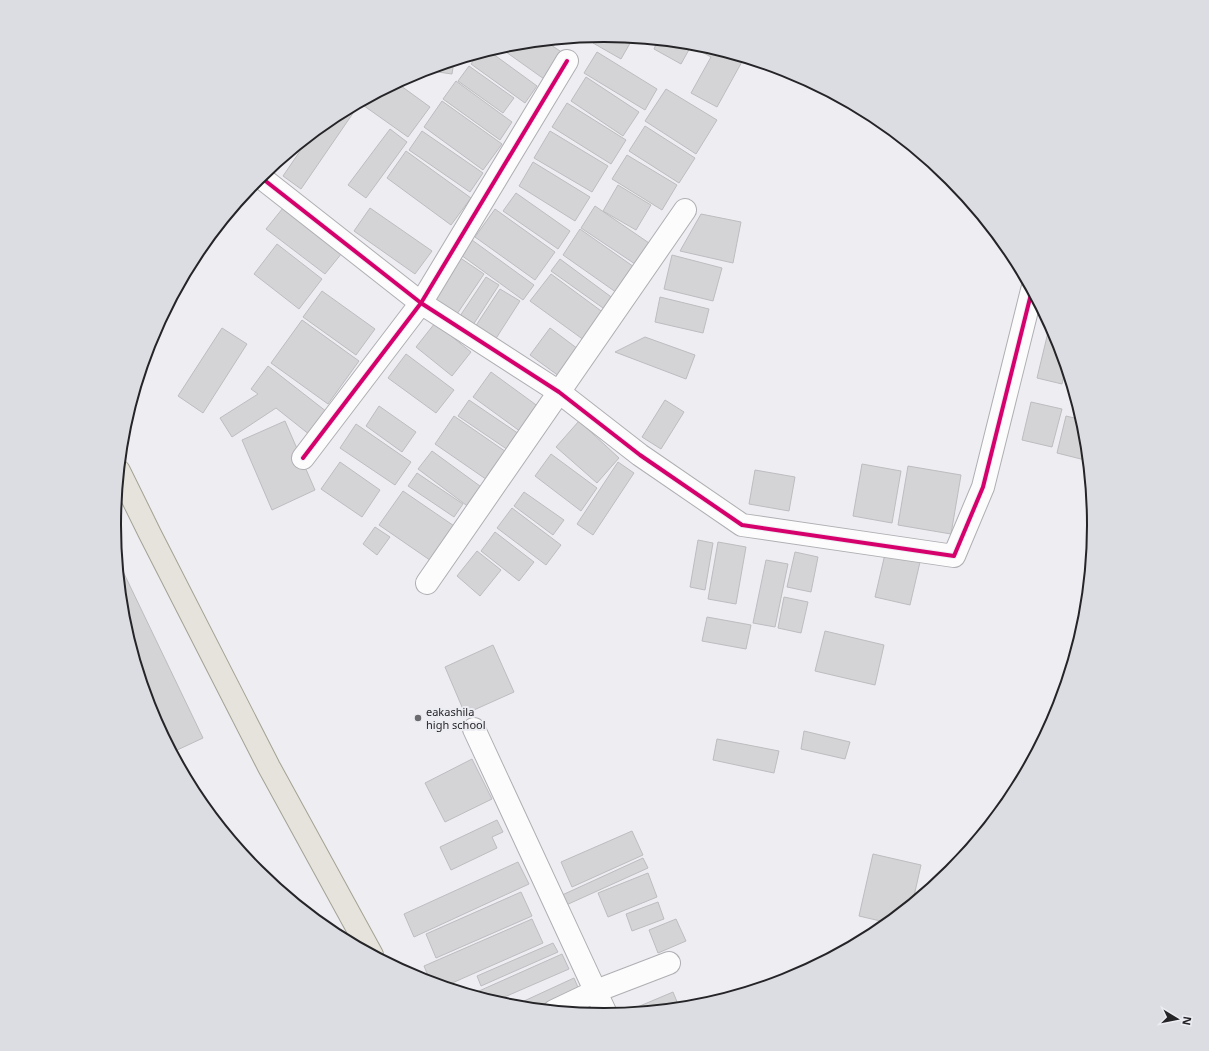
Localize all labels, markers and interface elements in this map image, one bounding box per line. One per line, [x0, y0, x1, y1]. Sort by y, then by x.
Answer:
place label: eakashila high school [426, 704, 486, 732]
marker: eakashila high school [413, 713, 423, 723]
north arrow [1157, 999, 1197, 1039]
text: N [1179, 1015, 1196, 1027]

